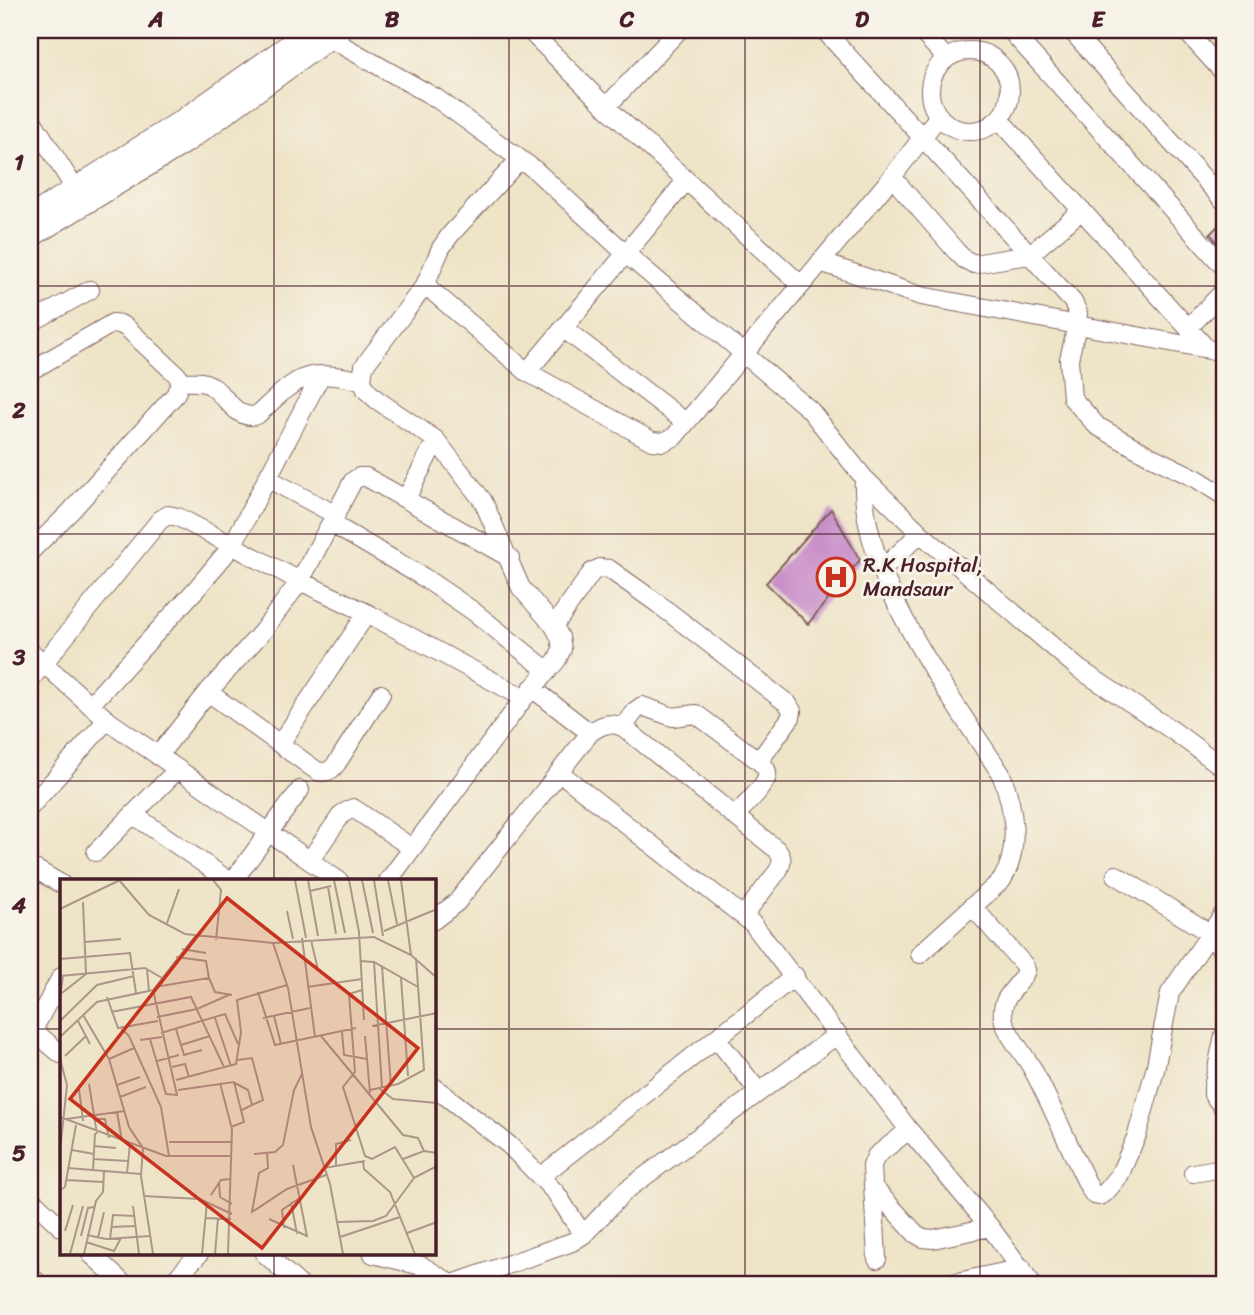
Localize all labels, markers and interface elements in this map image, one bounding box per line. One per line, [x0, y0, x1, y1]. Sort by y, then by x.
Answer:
text: A [147, 0, 164, 40]
text: B [385, 0, 400, 40]
text: C [619, 0, 635, 40]
text: D [855, 0, 870, 40]
text: E [1092, 0, 1107, 40]
text: 1 [14, 142, 24, 183]
text: 2 [11, 390, 26, 431]
place label: R.K Hospital, Mandsaur [863, 546, 983, 608]
hospital icon: R.K Hospital, Mandsaur [815, 556, 857, 598]
text: 3 [12, 637, 26, 678]
inset map [60, 879, 436, 1256]
text: 4 [11, 885, 27, 926]
text: 5 [12, 1133, 26, 1174]

